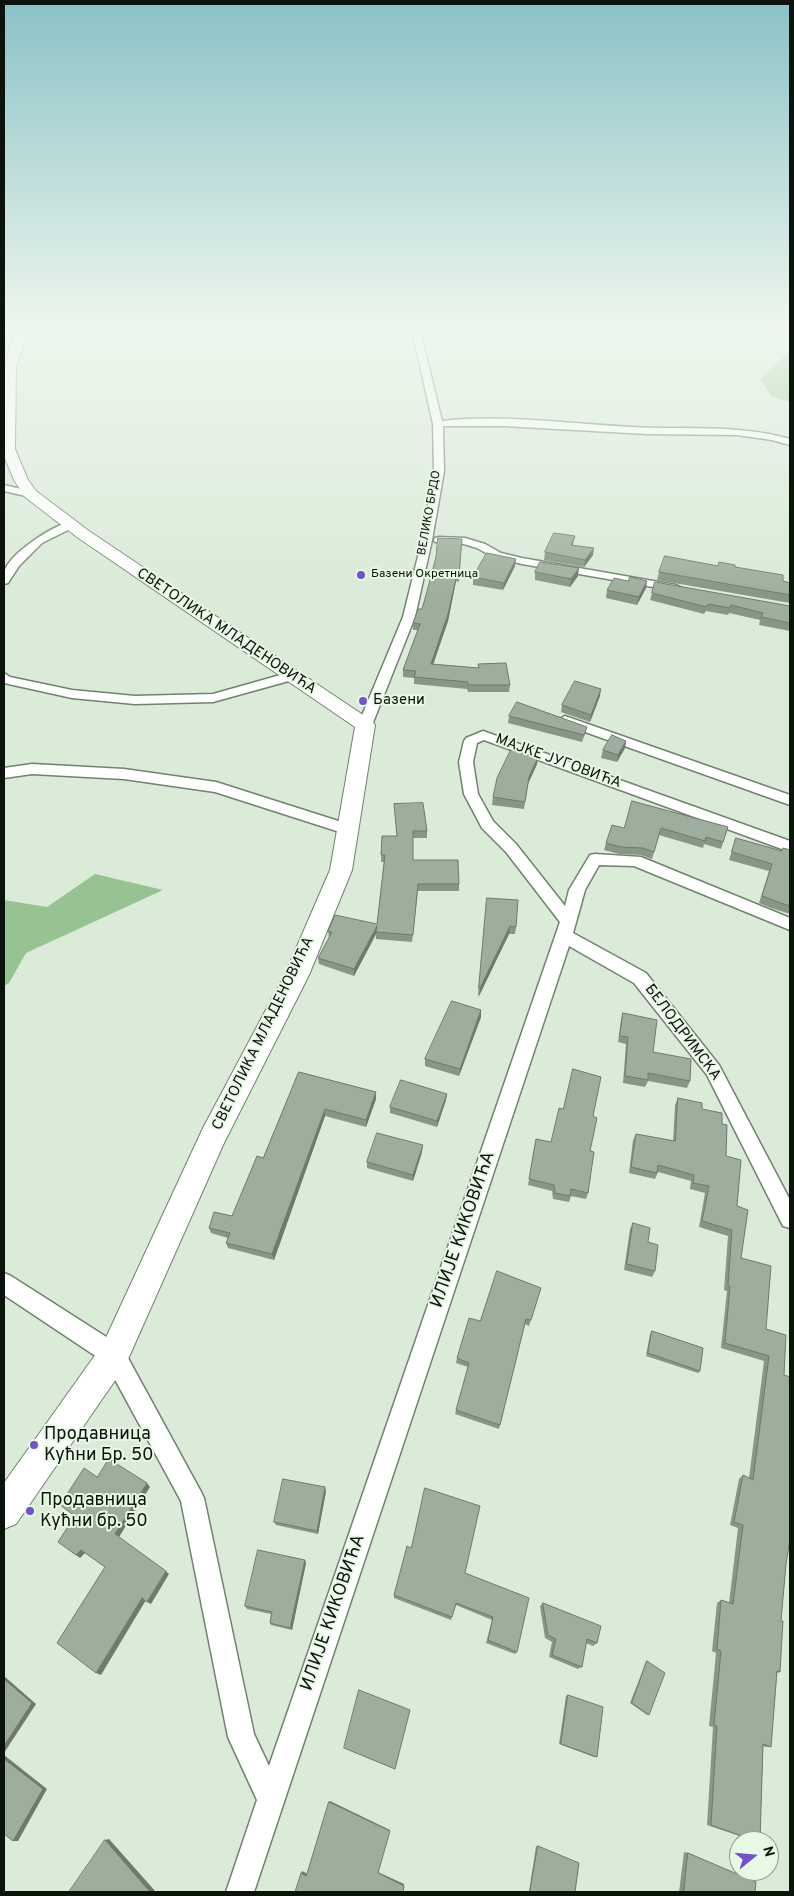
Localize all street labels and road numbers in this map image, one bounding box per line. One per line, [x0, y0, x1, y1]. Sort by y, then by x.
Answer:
street label: ВЕЛИКО БРДО [415, 469, 445, 557]
street label: СВЕТОЛИКА МЛАДЕНОВИЋА [133, 565, 319, 699]
street label: МАЈКЕ ЈУГОВИЋА [493, 731, 623, 793]
street label: СВЕТОЛИКА МЛАДЕНОВИЋА [209, 934, 319, 1134]
street label: БЕЛОДРИМСКА [640, 981, 724, 1085]
street label: ИЛИЈЕ КИКОВИЋА [427, 1149, 501, 1311]
street label: ИЛИЈЕ КИКОВИЋА [297, 1532, 371, 1694]

